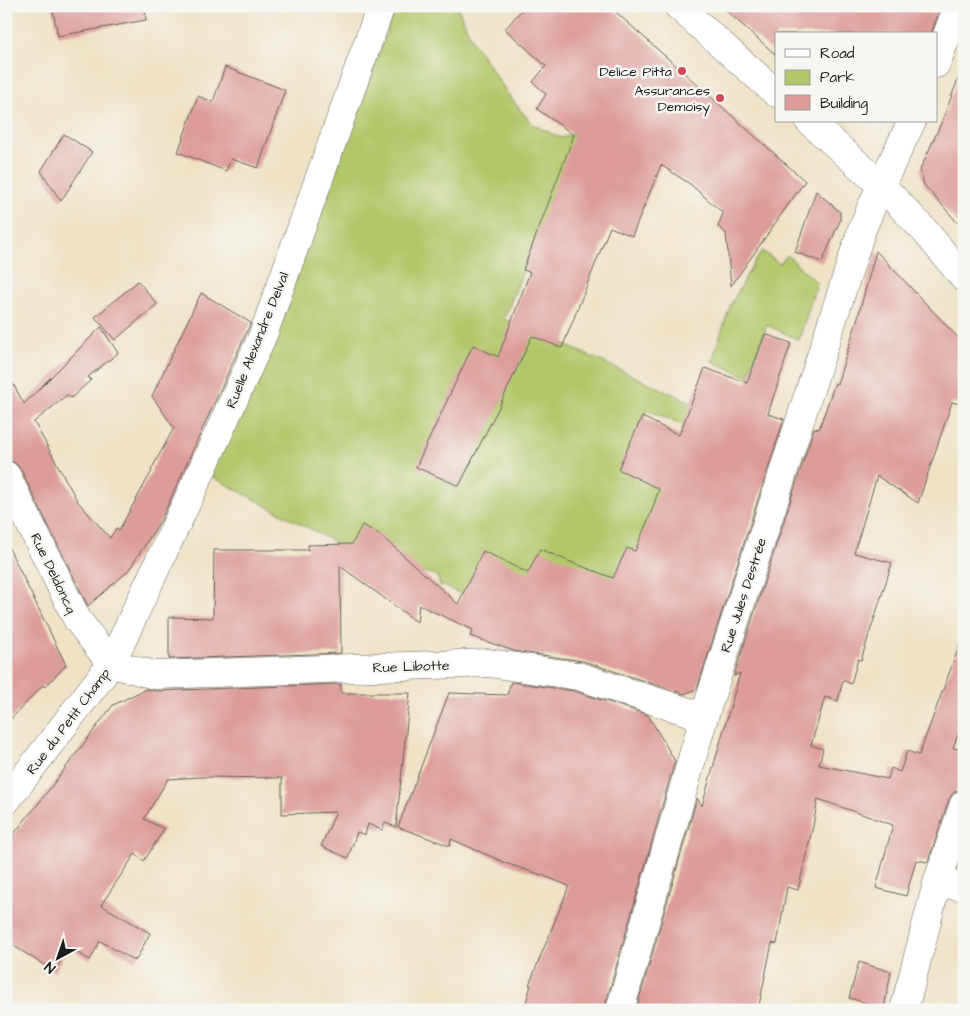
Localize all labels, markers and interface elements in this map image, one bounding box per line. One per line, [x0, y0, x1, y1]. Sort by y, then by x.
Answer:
legend [775, 32, 938, 122]
text: Road [820, 43, 855, 64]
place label: Delice Pitta [599, 62, 672, 82]
marker: Delice Pitta [676, 65, 688, 77]
text: Park [820, 67, 855, 88]
place label: Assurances Demoisy [635, 81, 710, 117]
marker: Assurances Demoisy [714, 92, 726, 104]
text: Building [820, 93, 868, 115]
street label: Ruelle Alexandre Delval [221, 269, 294, 411]
street label: Rue Deldoncq [25, 530, 81, 617]
street label: Rue Jules Destrée [716, 535, 772, 655]
street label: Rue Libotte [372, 656, 450, 678]
street label: Rue du Petit Champ [22, 664, 116, 779]
north arrow [32, 934, 82, 984]
text: N [40, 957, 60, 978]

